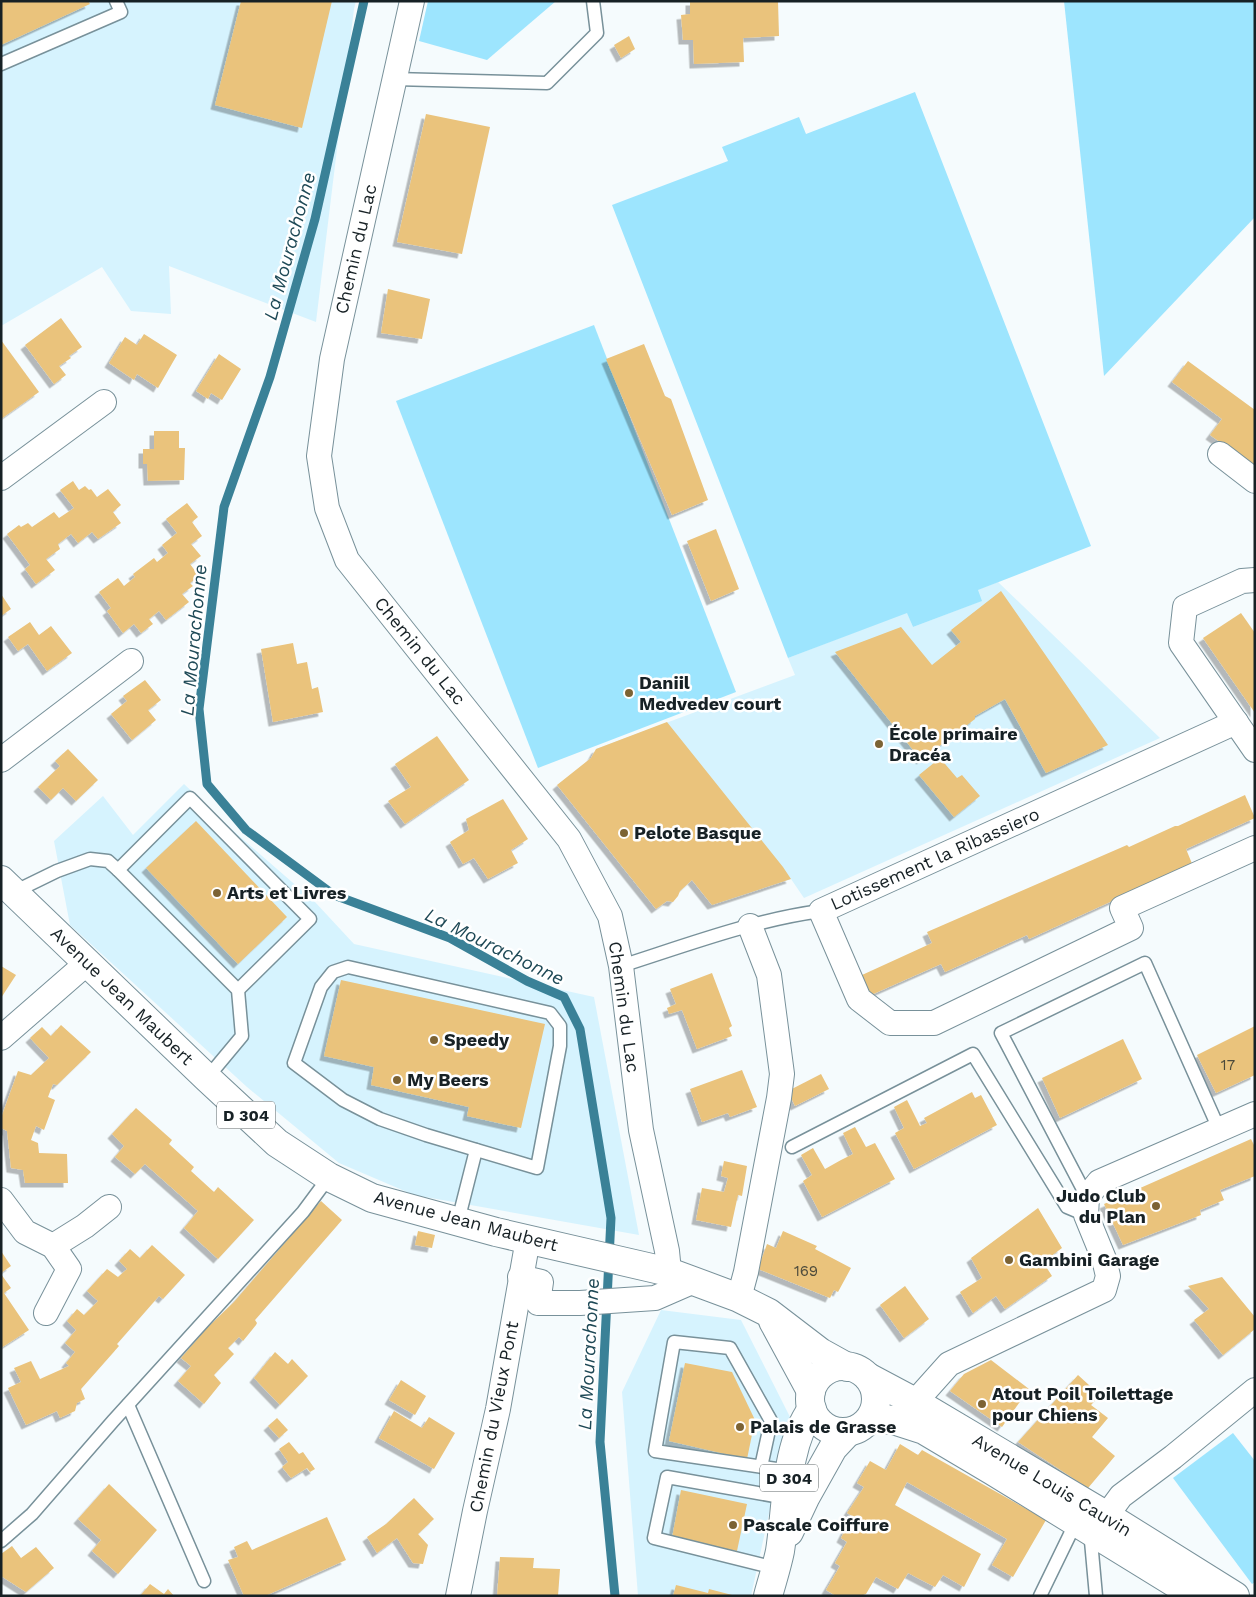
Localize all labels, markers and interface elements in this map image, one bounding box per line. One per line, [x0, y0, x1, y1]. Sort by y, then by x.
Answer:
water label: La Mourachonne [259, 170, 320, 323]
street label: Chemin du Lac [330, 182, 381, 316]
water label: La Mourachonne [175, 563, 212, 717]
street label: Chemin du Lac [370, 593, 470, 709]
place label: Daniil Medvedev court [639, 672, 781, 714]
marker: Daniil Medvedev court [623, 687, 635, 699]
place label: École primaire Dracéa [889, 723, 1018, 765]
marker: École primaire Dracéa [873, 738, 885, 750]
street label: Lotissement la Ribassiero [827, 803, 1043, 914]
place label: Pelote Basque [634, 822, 761, 843]
marker: Pelote Basque [618, 827, 630, 839]
place label: Arts et Livres [227, 882, 347, 903]
marker: Arts et Livres [211, 887, 223, 899]
water label: La Mourachonne [421, 903, 568, 990]
street label: Avenue Jean Maubert [47, 922, 198, 1069]
street label: Chemin du Lac [605, 940, 644, 1074]
place label: Speedy [444, 1029, 510, 1050]
marker: Speedy [428, 1034, 440, 1046]
house number: 17 [1221, 1056, 1235, 1074]
place label: My Beers [407, 1069, 489, 1090]
marker: My Beers [391, 1074, 403, 1086]
road number: D 304 [217, 1102, 275, 1128]
place label: Judo Club du Plan [1056, 1185, 1146, 1227]
street label: Avenue Jean Maubert [372, 1186, 561, 1255]
marker: Judo Club du Plan [1150, 1200, 1162, 1212]
place label: Gambini Garage [1019, 1249, 1160, 1270]
marker: Gambini Garage [1003, 1254, 1015, 1266]
house number: 169 [794, 1262, 818, 1280]
water label: La Mourachonne [573, 1277, 604, 1431]
street label: Chemin du Vieux Pont [465, 1319, 522, 1514]
place label: Atout Poil Toilettage pour Chiens [992, 1383, 1173, 1425]
marker: Atout Poil Toilettage pour Chiens [976, 1398, 988, 1410]
place label: Palais de Grasse [750, 1416, 896, 1437]
marker: Palais de Grasse [734, 1421, 746, 1433]
street label: Avenue Louis Cauvin [969, 1429, 1135, 1540]
road number: D 304 [760, 1465, 818, 1492]
place label: Pascale Coiffure [743, 1514, 889, 1535]
marker: Pascale Coiffure [727, 1519, 739, 1531]

